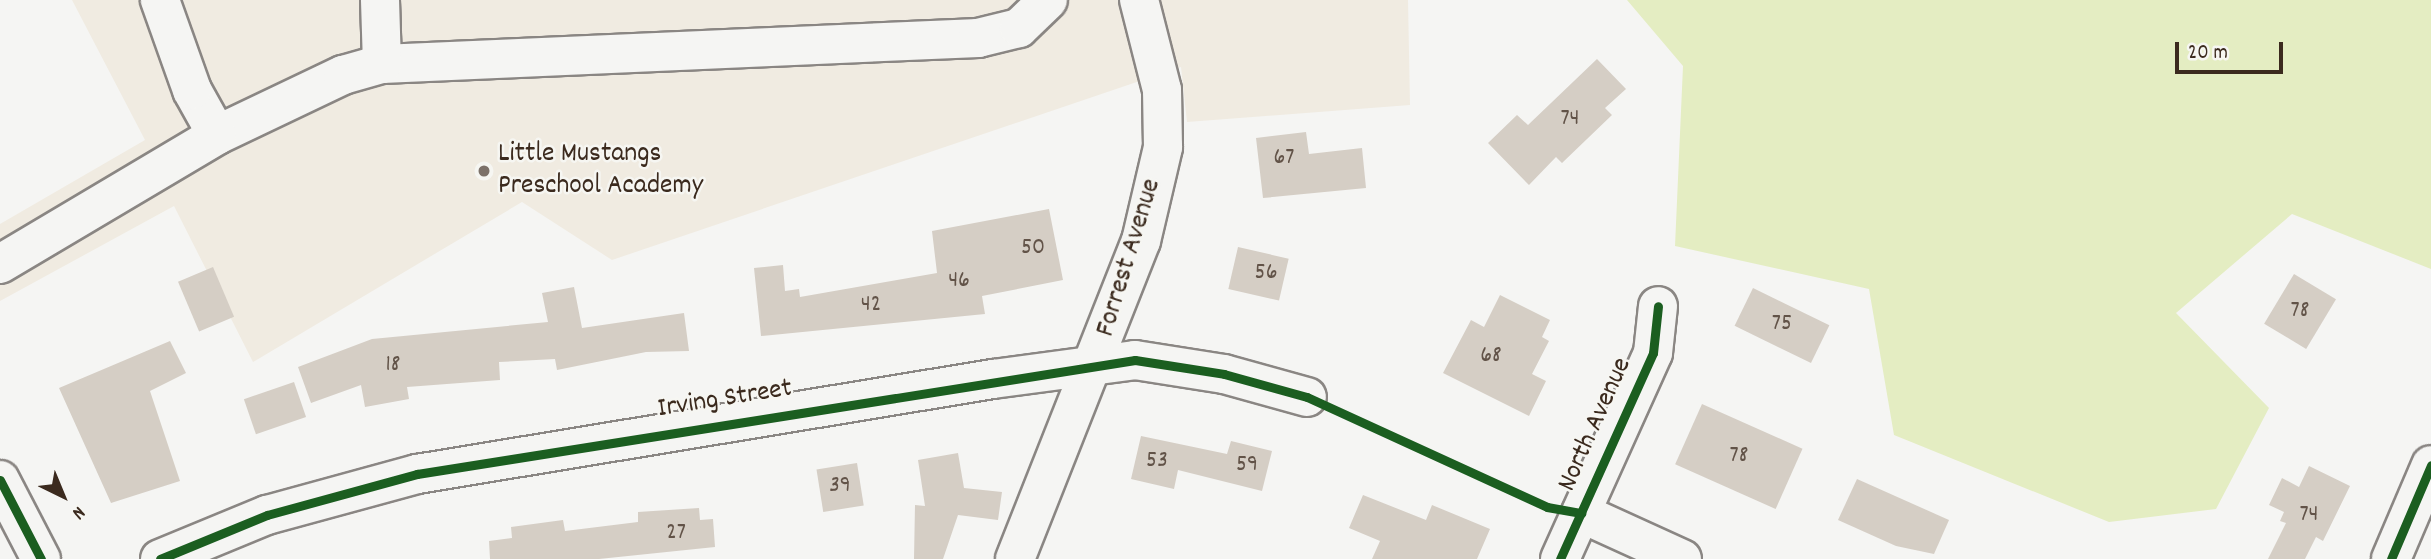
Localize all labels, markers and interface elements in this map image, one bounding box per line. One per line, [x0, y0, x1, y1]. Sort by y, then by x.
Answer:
scale bar [2179, 28, 2288, 72]
text: 20 m [2188, 39, 2228, 69]
house number: 74 [1560, 106, 1580, 134]
place label: Little Mustangs Preschool Academy [498, 138, 703, 204]
house number: 67 [1274, 145, 1294, 173]
marker: Little Mustangs Preschool Academy [476, 163, 492, 179]
street label: Forrest Avenue [1090, 175, 1170, 341]
house number: 50 [1021, 235, 1045, 263]
house number: 56 [1255, 260, 1277, 288]
house number: 46 [948, 268, 970, 296]
house number: 42 [861, 292, 881, 320]
house number: 78 [2291, 298, 2309, 326]
house number: 75 [1772, 311, 1792, 339]
house number: 68 [1480, 343, 1502, 371]
house number: 18 [386, 352, 400, 380]
street label: North Avenue [1552, 353, 1640, 497]
street label: Irving Street [655, 373, 795, 427]
house number: 78 [1730, 443, 1748, 471]
house number: 53 [1146, 448, 1168, 476]
house number: 59 [1236, 452, 1258, 480]
north arrow [28, 461, 98, 531]
house number: 39 [829, 473, 851, 501]
text: N [65, 499, 90, 525]
house number: 74 [2299, 502, 2319, 530]
house number: 27 [666, 520, 686, 548]

